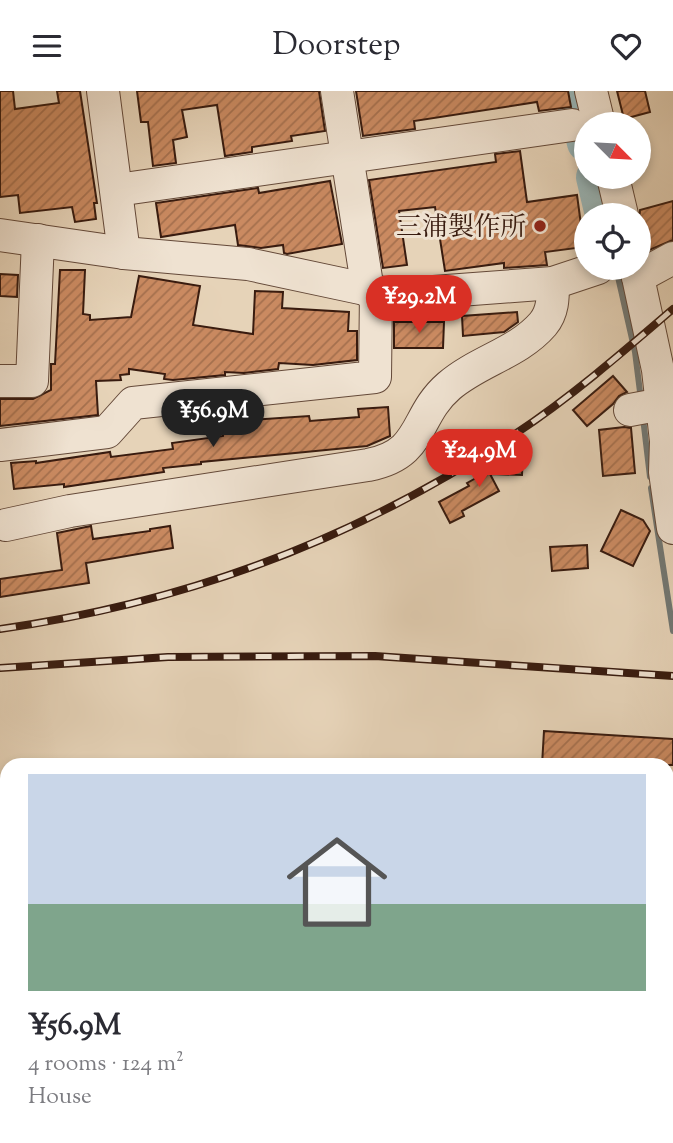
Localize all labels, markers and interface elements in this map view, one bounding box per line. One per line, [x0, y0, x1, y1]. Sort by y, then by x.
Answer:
text: Doorstep [272, 23, 401, 69]
icon: menu [28, 27, 66, 65]
icon: heart [607, 27, 645, 65]
north arrow [574, 112, 651, 189]
map controls [574, 112, 651, 280]
button: locate [574, 203, 651, 280]
place label: 三浦製作所 [396, 210, 526, 247]
marker: 三浦製作所 [532, 218, 548, 234]
pin: ¥29.2M [362, 275, 476, 335]
text: ¥29.2M [382, 281, 456, 314]
pin: ¥56.9M [156, 389, 270, 449]
text: ¥56.9M [177, 395, 249, 428]
pin: ¥24.9M [422, 429, 536, 489]
text: ¥24.9M [442, 435, 516, 468]
icon: home [274, 819, 400, 945]
text: ¥56.9M [28, 1005, 121, 1048]
text: 4 rooms · 124 m² [28, 1048, 184, 1081]
text: House [28, 1081, 92, 1114]

